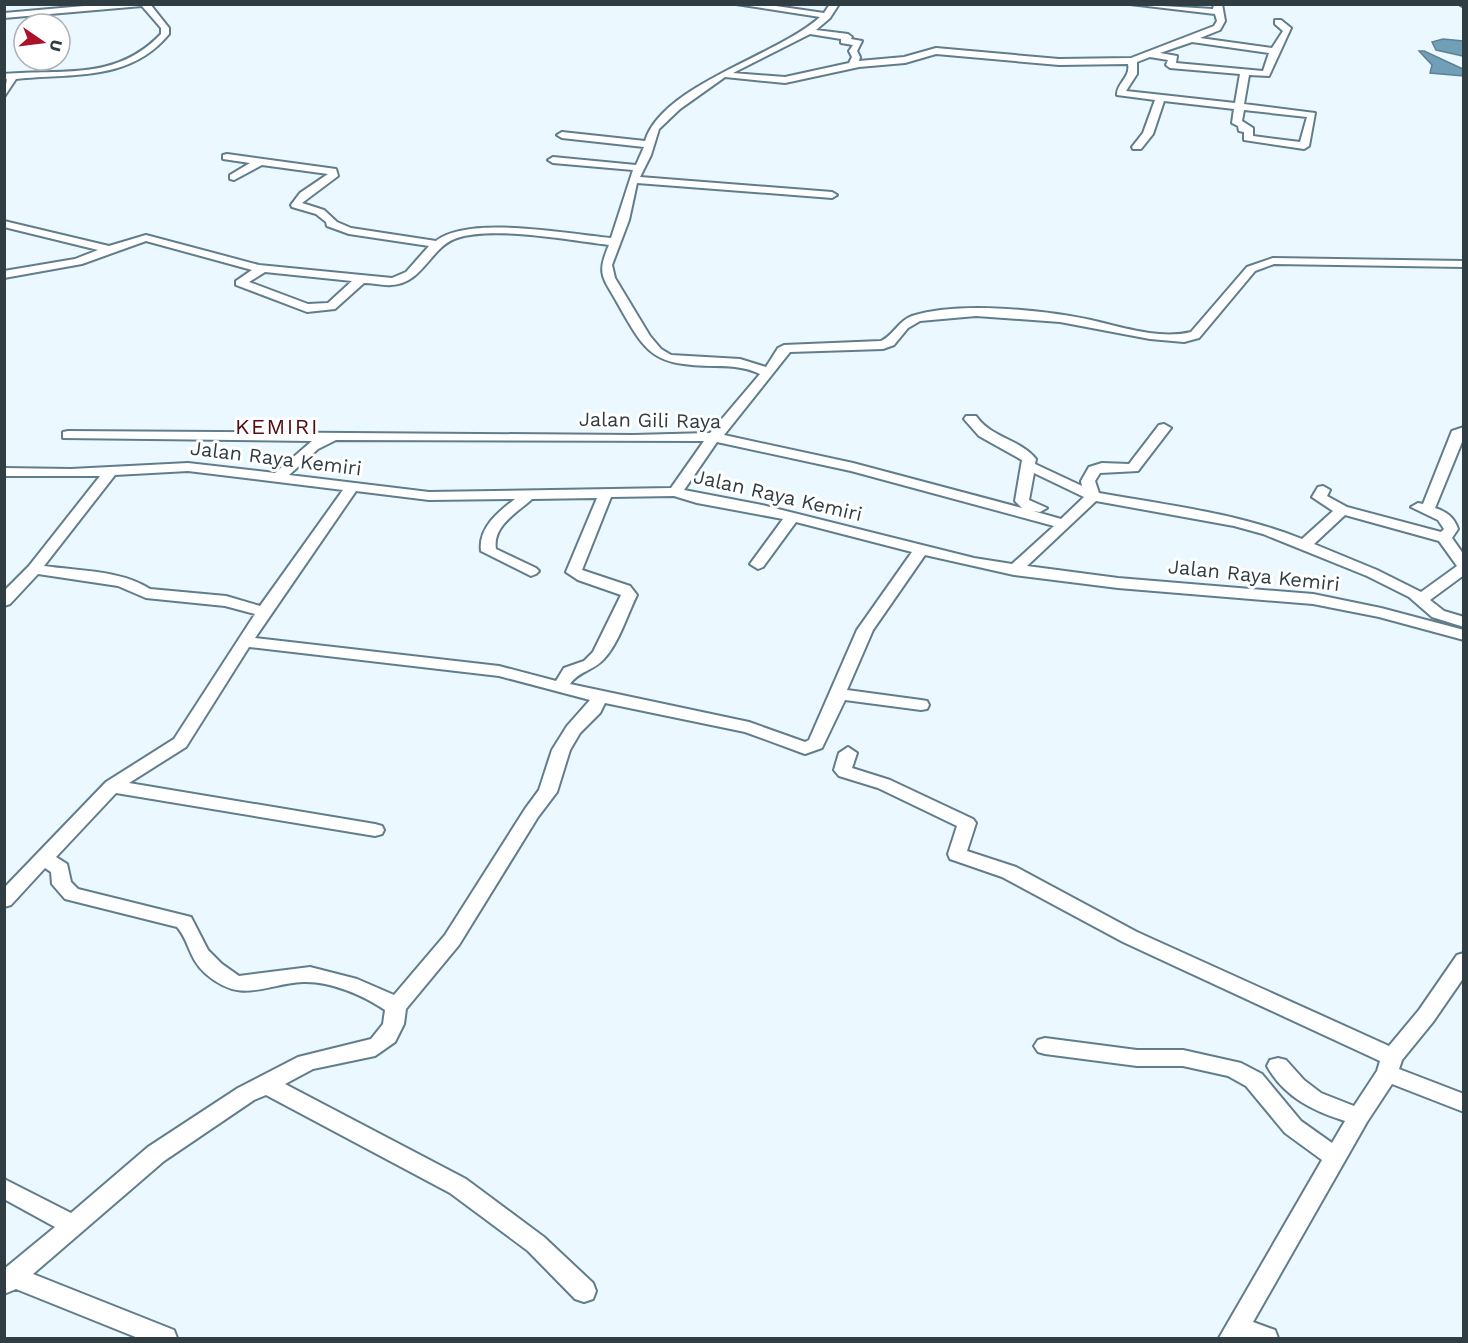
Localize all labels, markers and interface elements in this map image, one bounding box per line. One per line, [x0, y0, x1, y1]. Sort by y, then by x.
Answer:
north arrow [12, 12, 72, 72]
text: U [45, 38, 67, 53]
street label: Jalan Gili Raya [579, 407, 721, 433]
district label: KEMIRI [235, 414, 319, 439]
street label: Jalan Raya Kemiri [189, 436, 363, 480]
street label: Jalan Raya Kemiri [691, 464, 865, 526]
street label: Jalan Raya Kemiri [1167, 554, 1341, 596]

